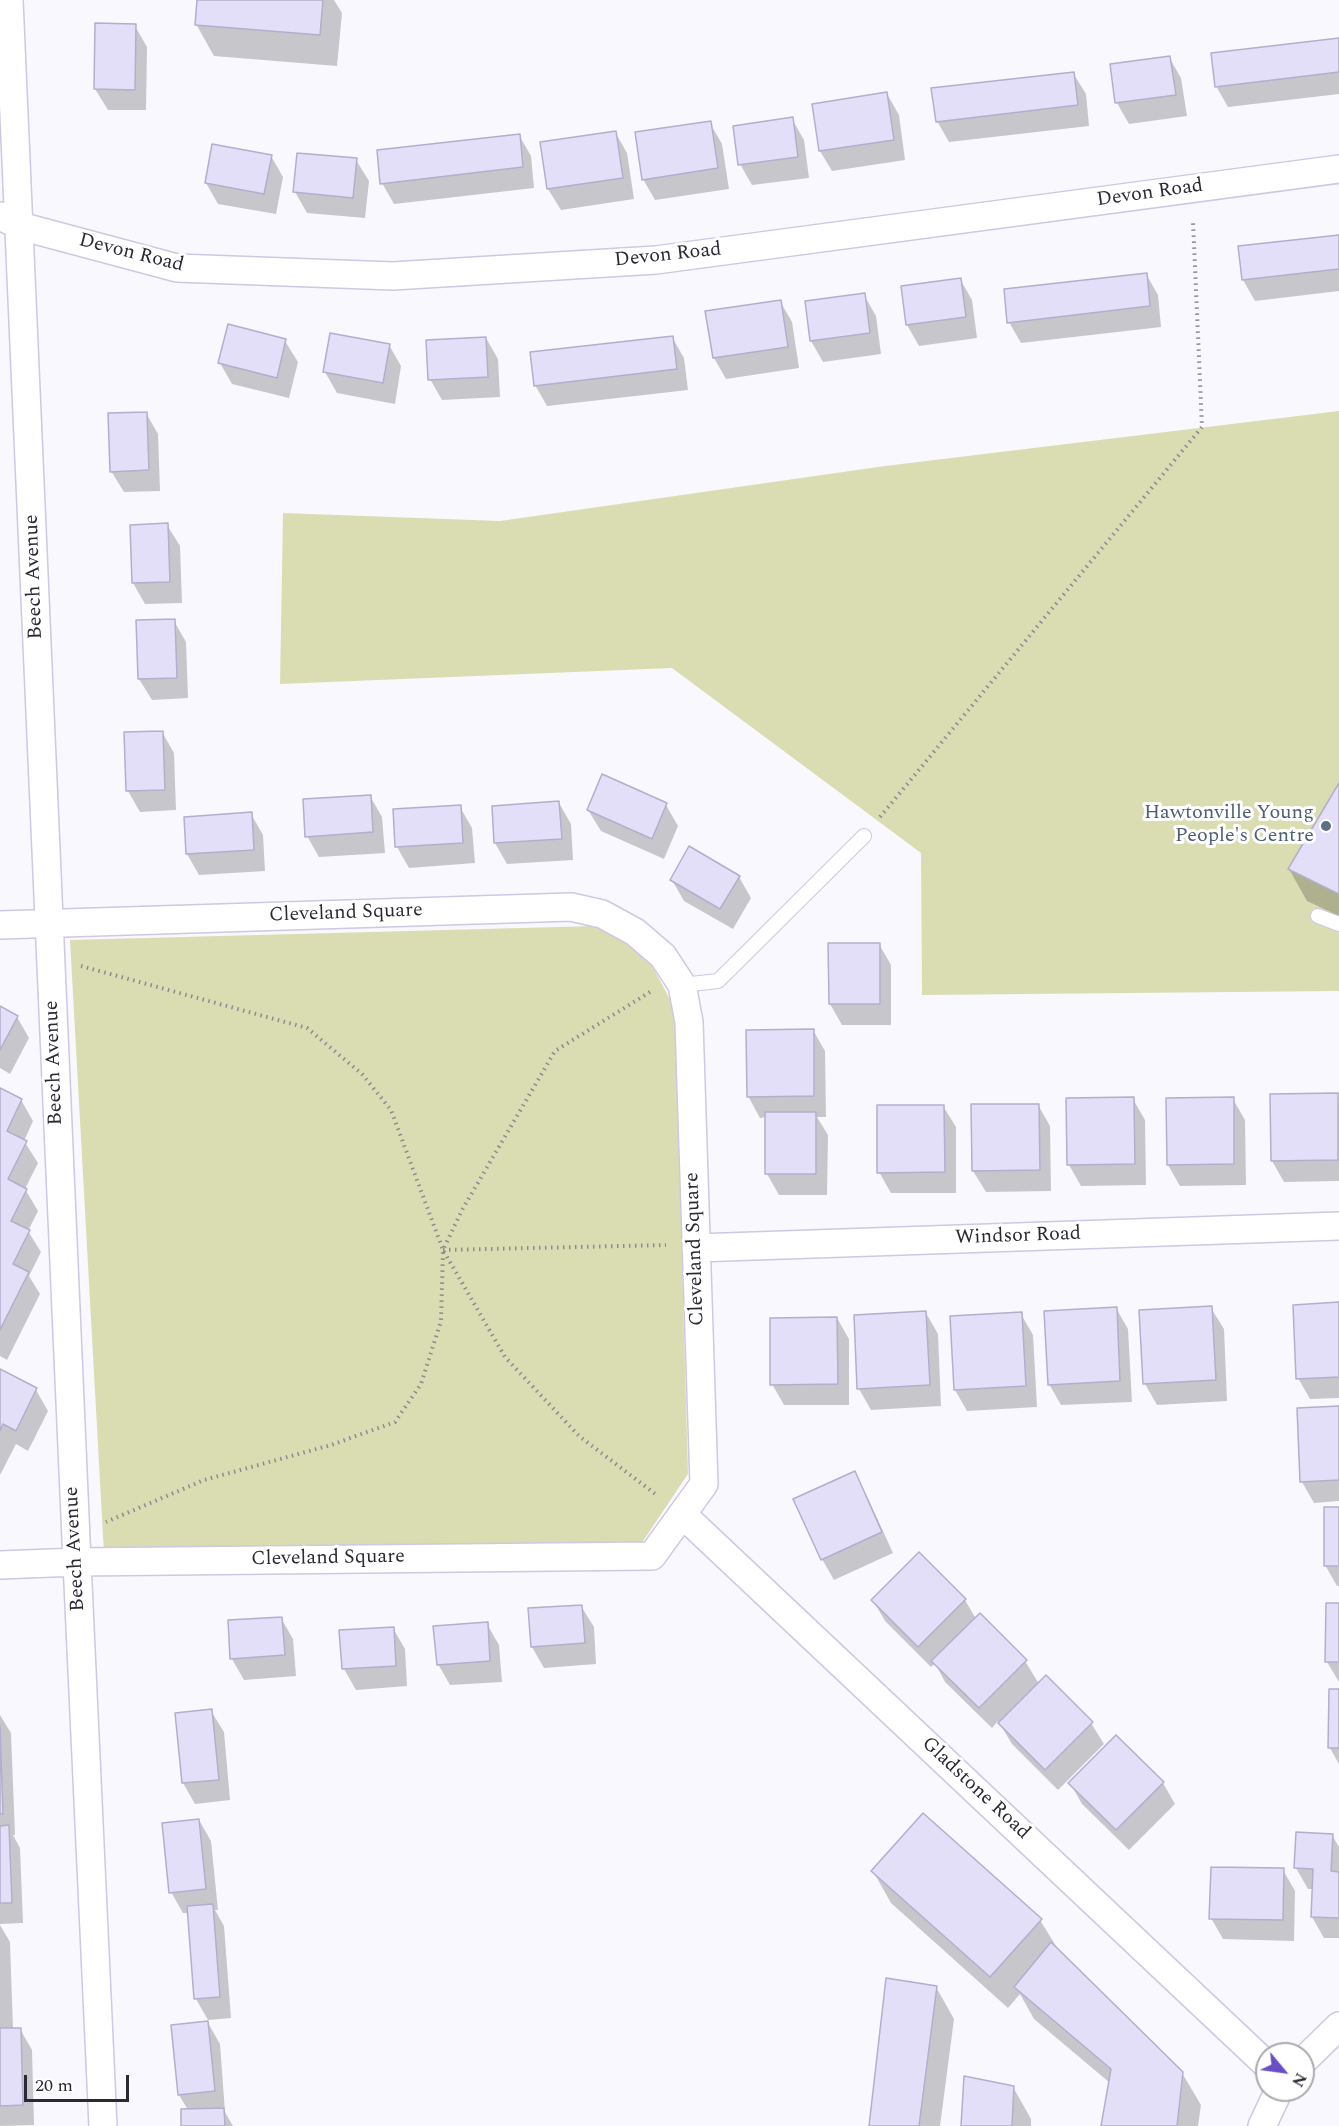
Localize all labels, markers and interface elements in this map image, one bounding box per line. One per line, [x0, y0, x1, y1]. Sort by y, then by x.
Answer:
street label: Devon Road [1095, 175, 1205, 213]
street label: Devon Road [76, 229, 186, 279]
street label: Devon Road [613, 238, 723, 274]
street label: Beech Avenue [21, 514, 49, 640]
place label: Hawtonville Young People's Centre [1144, 802, 1314, 849]
marker: Hawtonville Young People's Centre [1319, 819, 1333, 833]
street label: Cleveland Square [269, 899, 423, 929]
street label: Beech Avenue [41, 1000, 69, 1126]
street label: Cleveland Square [681, 1172, 711, 1326]
street label: Windsor Road [955, 1223, 1081, 1251]
street label: Beech Avenue [61, 1486, 91, 1612]
street label: Cleveland Square [251, 1546, 405, 1572]
street label: Gladstone Road [916, 1733, 1034, 1845]
north arrow [1255, 2042, 1315, 2102]
scale bar [27, 2063, 132, 2101]
text: N [1285, 2068, 1313, 2091]
text: 20 m [35, 2072, 73, 2099]

